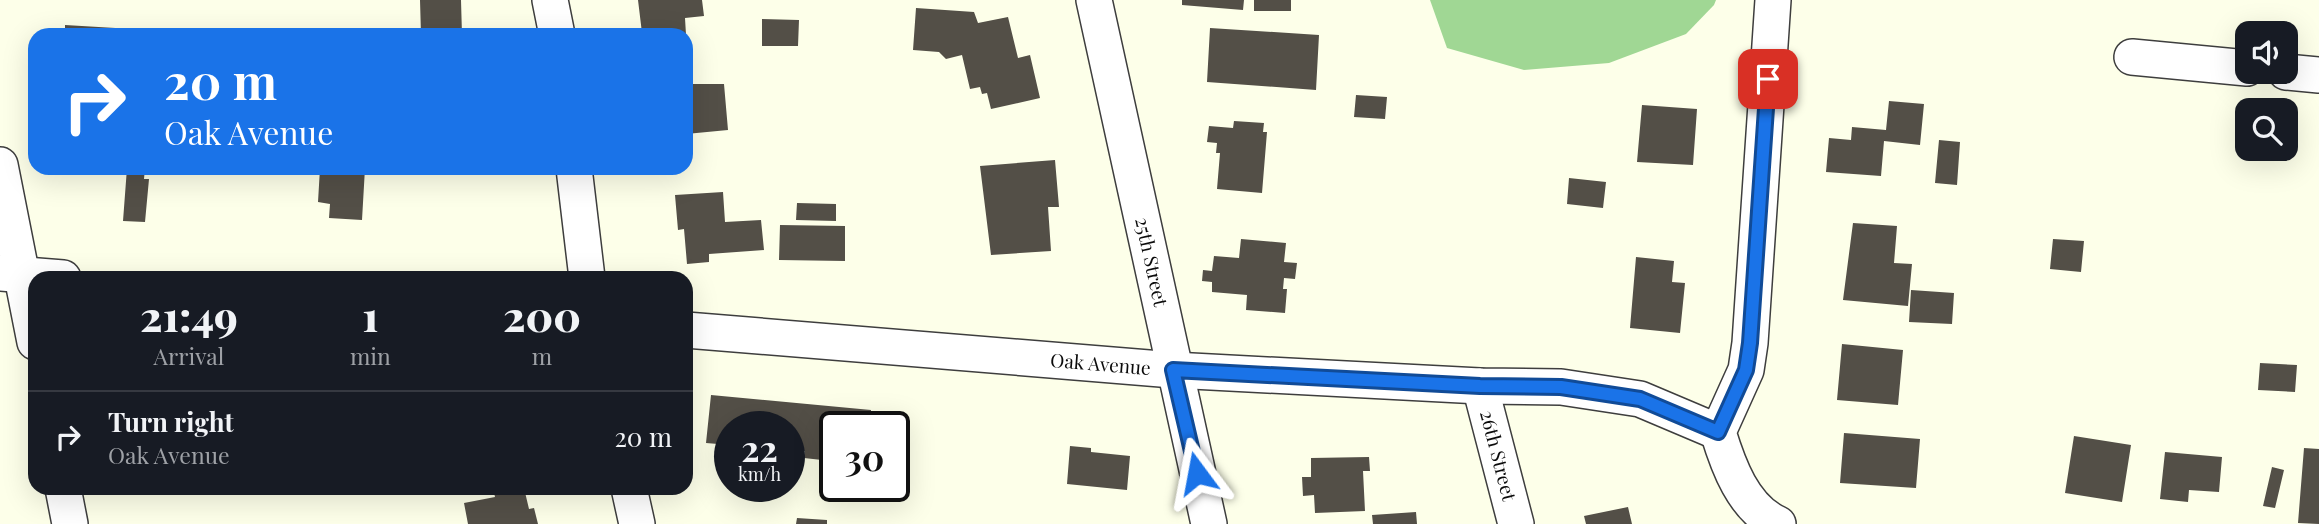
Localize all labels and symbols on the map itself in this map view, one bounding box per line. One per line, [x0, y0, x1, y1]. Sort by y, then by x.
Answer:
pin [1738, 49, 1798, 109]
street label: 25th Street [1130, 214, 1175, 309]
street label: Oak Avenue [1049, 346, 1152, 380]
street label: 26th Street [1475, 407, 1523, 504]
speed limit sign: 30 [819, 411, 910, 502]
position arrow [1160, 436, 1234, 510]

